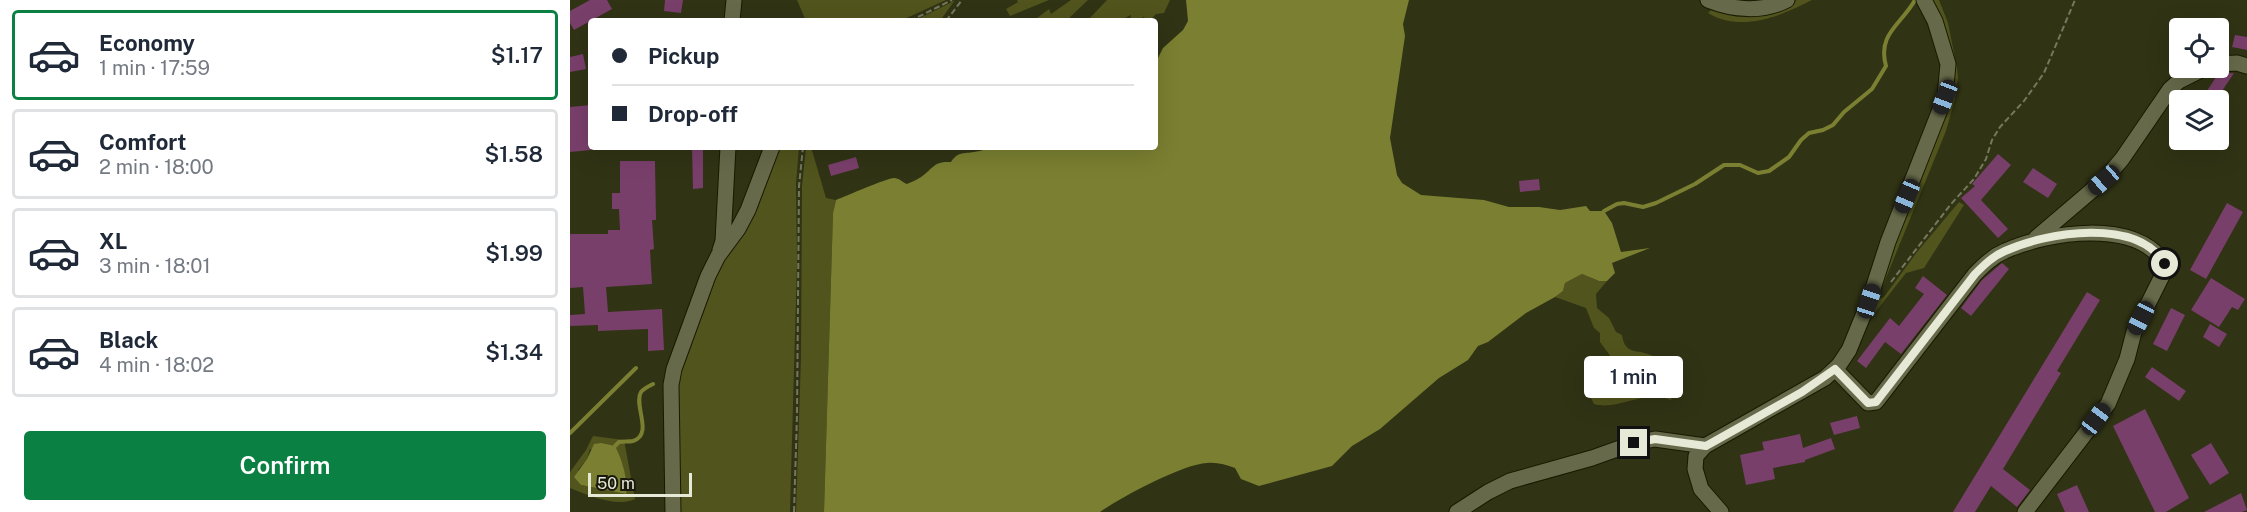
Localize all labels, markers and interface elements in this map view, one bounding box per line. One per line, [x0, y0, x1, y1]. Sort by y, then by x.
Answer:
map controls [2169, 18, 2229, 150]
button: locate [2169, 18, 2229, 78]
icon: car [27, 28, 81, 82]
text: Economy [99, 30, 195, 56]
text: $1.17 [491, 42, 543, 68]
text: Pickup [648, 43, 719, 69]
text: 1 min · 17:59 [99, 56, 210, 80]
car [1930, 77, 1960, 117]
button: layers [2169, 90, 2229, 150]
text: Drop-off [648, 101, 738, 127]
icon: car [27, 127, 81, 181]
text: Comfort [99, 129, 186, 155]
text: $1.58 [485, 141, 543, 167]
text: 2 min · 18:00 [99, 155, 214, 179]
car [2085, 161, 2123, 199]
car [1892, 176, 1922, 216]
icon: car [27, 226, 81, 280]
text: XL [99, 228, 127, 254]
text: $1.99 [485, 240, 543, 266]
route start [2151, 250, 2178, 277]
text: 3 min · 18:01 [99, 254, 211, 278]
car [1855, 281, 1883, 321]
car [2125, 298, 2157, 338]
icon: car [27, 325, 81, 379]
text: Black [99, 327, 158, 353]
text: $1.34 [485, 339, 543, 365]
text: 4 min · 18:02 [99, 353, 214, 377]
callout: 1 min [1584, 356, 1684, 398]
text: 1 min [1610, 365, 1657, 389]
car [2078, 399, 2114, 439]
route end [1620, 429, 1647, 456]
button: Confirm [24, 431, 546, 500]
scale bar [588, 470, 692, 498]
text: 50 m [597, 474, 635, 493]

